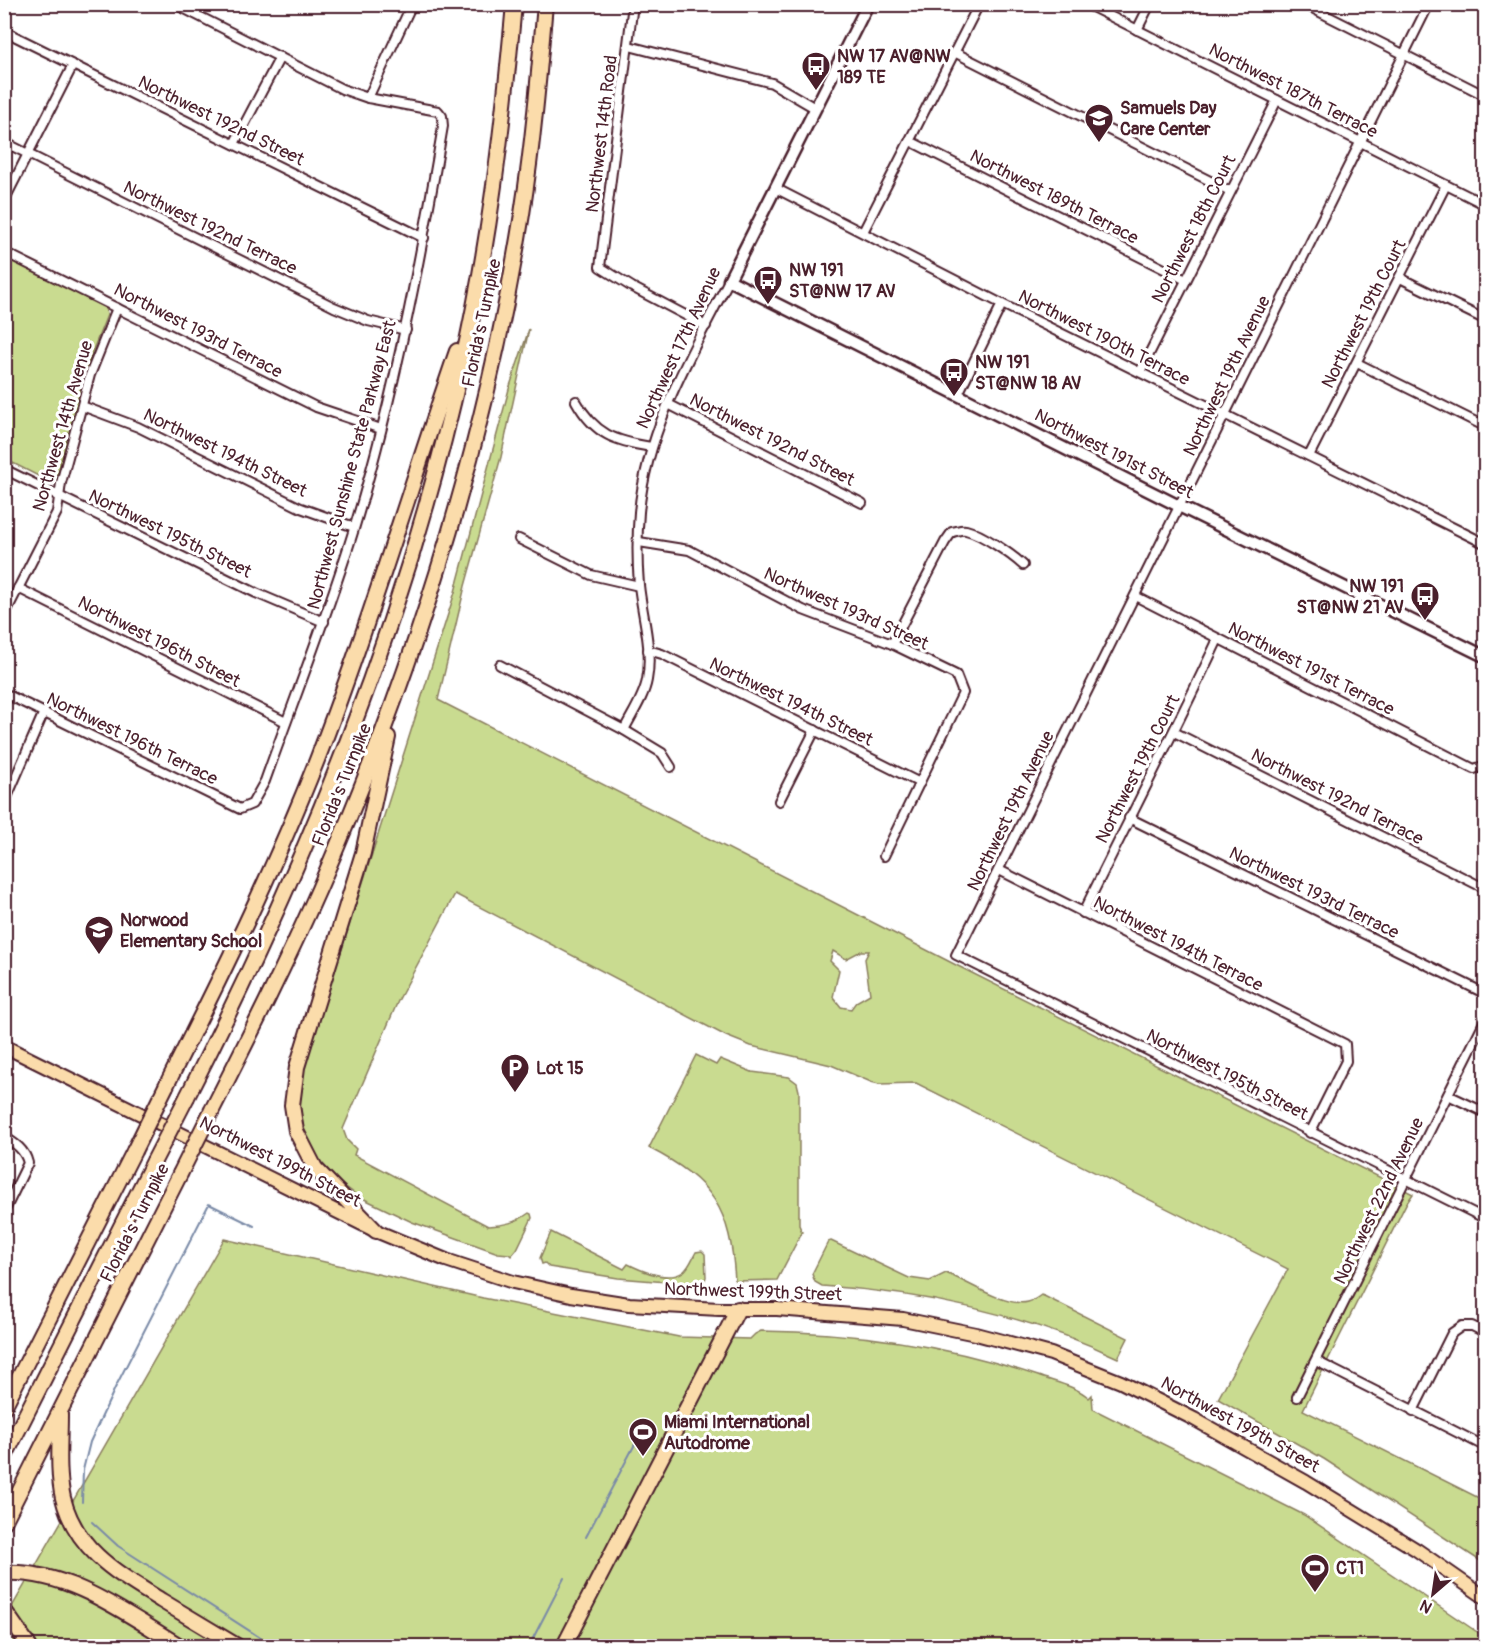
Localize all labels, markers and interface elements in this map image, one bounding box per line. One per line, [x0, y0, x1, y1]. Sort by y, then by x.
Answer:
street label: Northwest 187th Terrace [1205, 38, 1381, 144]
place label: NW 17 AV@NW 189 TE [837, 45, 951, 89]
bus stop icon: NW 17 AV@NW 189 TE [800, 50, 832, 92]
street label: Northwest 14th Road [581, 54, 623, 214]
street label: Northwest 192nd Street [134, 71, 309, 172]
place label: Samuels Day Care Center [1120, 97, 1217, 141]
school or university icon: Samuels Day Care Center [1083, 102, 1115, 144]
street label: Northwest 189th Terrace [966, 144, 1142, 250]
street label: Northwest 18th Court [1147, 150, 1242, 307]
street label: Northwest 192nd Terrace [119, 176, 301, 280]
street label: Northwest 19th Court [1317, 235, 1412, 392]
street label: Florida's Turnpike [457, 257, 507, 389]
place label: NW 191 ST@NW 17 AV [789, 259, 896, 303]
street label: Northwest 17th Avenue [631, 263, 727, 432]
bus stop icon: NW 191 ST@NW 17 AV [752, 264, 784, 306]
street label: Northwest 193rd Terrace [110, 278, 286, 384]
street label: Northwest 190th Terrace [1014, 285, 1194, 391]
street label: Northwest 19th Avenue [1178, 292, 1276, 460]
street label: Northwest Sunshine State Parkway East [302, 317, 402, 612]
street label: Northwest 14th Avenue [28, 338, 98, 514]
place label: NW 191 ST@NW 18 AV [975, 351, 1082, 395]
bus stop icon: NW 191 ST@NW 18 AV [938, 356, 970, 398]
street label: Northwest 192nd Street [686, 388, 859, 492]
street label: Northwest 194th Street [139, 403, 311, 503]
street label: Northwest 191st Street [1031, 404, 1198, 504]
street label: Northwest 195th Street [85, 485, 256, 584]
street label: Northwest 193rd Street [760, 562, 933, 656]
place label: NW 191 ST@NW 21 AV [1297, 575, 1404, 619]
bus stop icon: NW 191 ST@NW 21 AV [1409, 580, 1441, 622]
street label: Northwest 196th Street [74, 591, 245, 693]
street label: Northwest 191st Terrace [1224, 617, 1398, 721]
street label: Northwest 194th Street [705, 652, 877, 752]
street label: Northwest 196th Terrace [43, 688, 221, 791]
street label: Northwest 19th Court [1091, 690, 1186, 847]
street label: Florida's Turnpike [307, 720, 377, 850]
street label: Northwest 19th Avenue [962, 727, 1060, 895]
street label: Northwest 192nd Terrace [1247, 744, 1427, 851]
street label: Northwest 193rd Terrace [1225, 842, 1403, 944]
street label: Northwest 194th Terrace [1089, 891, 1267, 997]
place label: Norwood Elementary School [120, 909, 262, 953]
school or university icon: Norwood Elementary School [83, 914, 115, 956]
street label: Northwest 195th Street [1142, 1024, 1312, 1126]
parking icon: Lot 15 [499, 1052, 531, 1094]
place label: Lot 15 [536, 1057, 584, 1080]
street label: Northwest 199th Street [195, 1111, 365, 1213]
street label: Northwest 22nd Avenue [1329, 1114, 1429, 1288]
street label: Florida's Turnpike [95, 1160, 175, 1286]
street label: Northwest 199th Street [664, 1277, 843, 1307]
street label: Northwest 199th Street [1157, 1372, 1324, 1479]
place label: Miami International Autodrome [664, 1411, 810, 1455]
sports icon: Miami International Autodrome [627, 1416, 659, 1458]
sports icon: CT1 [1299, 1552, 1331, 1594]
place label: CT1 [1336, 1557, 1364, 1580]
north arrow [1403, 1564, 1463, 1624]
text: N [1416, 1595, 1436, 1618]

